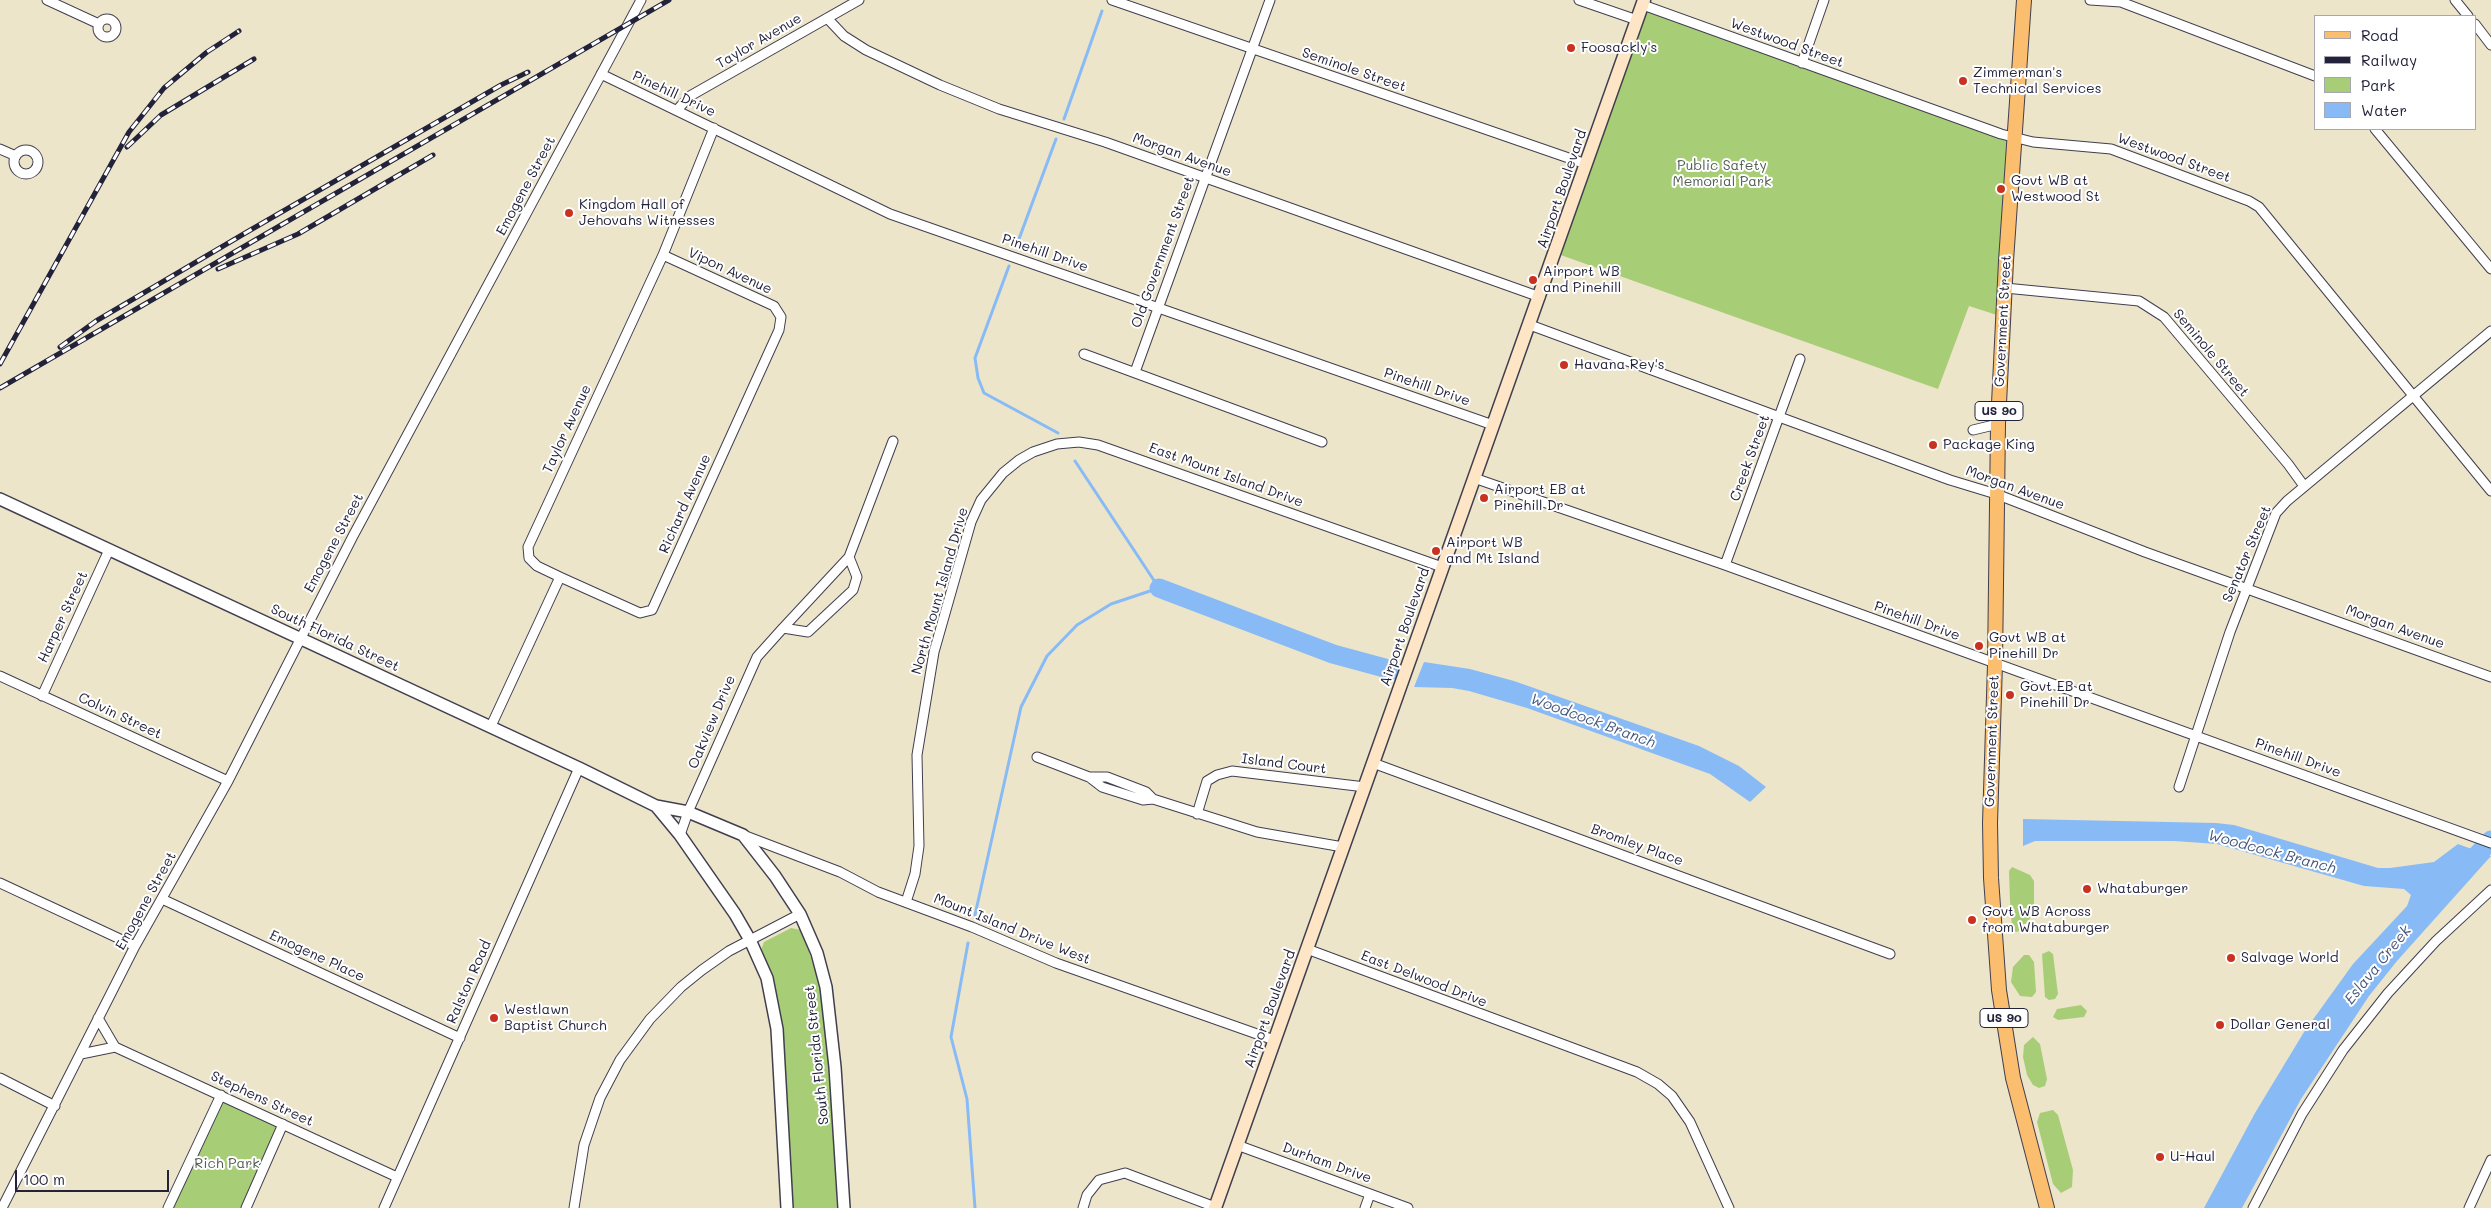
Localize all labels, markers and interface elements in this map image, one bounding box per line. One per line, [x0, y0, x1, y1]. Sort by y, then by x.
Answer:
street label: Taylor Avenue [713, 10, 805, 72]
street label: Westwood Street [1728, 15, 1846, 71]
legend [2314, 15, 2476, 130]
text: Road [2361, 25, 2398, 45]
place label: Foosackly's [1581, 40, 1657, 56]
marker: Foosackly's [1565, 42, 1577, 54]
street label: Seminole Street [1300, 44, 1408, 96]
text: Railway [2361, 50, 2417, 70]
place label: Zimmerman's Technical Services [1973, 65, 2102, 98]
street label: Pinehill Drive [630, 67, 718, 121]
marker: Zimmerman's Technical Services [1957, 75, 1969, 87]
text: Park [2361, 75, 2395, 95]
text: Water [2361, 100, 2407, 120]
street label: Airport Boulevard [1534, 127, 1590, 251]
street label: Morgan Avenue [1130, 129, 1234, 181]
street label: Westwood Street [2115, 130, 2233, 186]
street label: Emogene Street [493, 134, 559, 238]
park label: Public Safety Memorial Park [1672, 158, 1772, 190]
place label: Govt WB at Westwood St [2011, 173, 2100, 206]
street label: Old Government Street [1128, 174, 1198, 330]
marker: Govt WB at Westwood St [1995, 183, 2007, 195]
place label: Kingdom Hall of Jehovahs Witnesses [579, 197, 715, 230]
marker: Kingdom Hall of Jehovahs Witnesses [563, 207, 575, 219]
street label: Pinehill Drive [1000, 230, 1090, 276]
street label: Vipon Avenue [685, 244, 775, 298]
street label: Government Street [1991, 254, 2015, 388]
place label: Airport WB and Pinehill [1543, 264, 1621, 296]
marker: Airport WB and Pinehill [1527, 274, 1539, 286]
street label: Seminole Street [2169, 306, 2253, 400]
place label: Havana Rey's [1574, 357, 1665, 373]
marker: Havana Rey's [1558, 359, 1570, 371]
street label: Pinehill Drive [1382, 364, 1472, 410]
street label: Taylor Avenue [539, 382, 595, 476]
road number: US 90 [1975, 402, 2023, 421]
street label: Creek Street [1727, 412, 1773, 504]
place label: Package King [1943, 437, 2035, 453]
street label: East Mount Island Drive [1147, 439, 1305, 511]
marker: Package King [1927, 439, 1939, 451]
street label: Richard Avenue [656, 452, 714, 556]
street label: Morgan Avenue [1963, 462, 2067, 514]
place label: Airport EB at Pinehill Dr [1494, 482, 1586, 514]
street label: Emogene Street [301, 491, 367, 595]
marker: Airport EB at Pinehill Dr [1478, 492, 1490, 504]
street label: Senator Street [2219, 503, 2275, 605]
street label: North Mount Island Drive [908, 506, 972, 676]
place label: Airport WB and Mt Island [1446, 535, 1539, 568]
marker: Airport WB and Mt Island [1430, 545, 1442, 557]
street label: Airport Boulevard [1377, 565, 1433, 689]
street label: Harper Street [34, 569, 92, 665]
street label: Pinehill Drive [1872, 598, 1962, 644]
street label: South Florida Street [268, 601, 402, 675]
street label: Morgan Avenue [2343, 601, 2447, 653]
place label: Govt WB at Pinehill Dr [1989, 630, 2066, 662]
marker: Govt WB at Pinehill Dr [1973, 640, 1985, 652]
street label: Oakview Drive [685, 673, 739, 771]
street label: Government Street [1981, 675, 2003, 807]
place label: Govt EB at Pinehill Dr [2020, 679, 2093, 712]
street label: Colvin Street [76, 689, 164, 743]
marker: Govt EB at Pinehill Dr [2004, 689, 2016, 701]
water label: Woodcock Branch [1528, 690, 1658, 752]
street label: Pinehill Drive [2253, 735, 2343, 781]
street label: Island Court [1241, 750, 1327, 778]
street label: Bromley Place [1589, 821, 1685, 869]
water label: Woodcock Branch [2206, 826, 2338, 878]
street label: Emogene Street [112, 849, 180, 953]
place label: Whataburger [2097, 881, 2188, 897]
marker: Whataburger [2081, 883, 2093, 895]
street label: Mount Island Drive West [931, 890, 1093, 968]
place label: Govt WB Across from Whataburger [1982, 904, 2110, 936]
marker: Govt WB Across from Whataburger [1966, 914, 1978, 926]
water label: Eslava Creek [2341, 922, 2415, 1008]
street label: Emogene Place [267, 927, 367, 985]
street label: Ralston Road [443, 938, 495, 1026]
street label: East Delwood Drive [1359, 947, 1489, 1011]
street label: Airport Boulevard [1241, 948, 1299, 1070]
place label: Salvage World [2241, 950, 2339, 966]
marker: Salvage World [2225, 952, 2237, 964]
street label: South Florida Street [801, 985, 833, 1125]
place label: Westlawn Baptist Church [504, 1002, 607, 1034]
road number: US 90 [1980, 1008, 2028, 1028]
marker: Westlawn Baptist Church [488, 1012, 500, 1024]
place label: Dollar General [2230, 1017, 2330, 1033]
marker: Dollar General [2214, 1019, 2226, 1031]
street label: Stephens Street [208, 1068, 316, 1130]
street label: Durham Drive [1280, 1139, 1374, 1187]
place label: U-Haul [2170, 1149, 2215, 1165]
marker: U-Haul [2154, 1151, 2166, 1163]
park label: Rich Park [194, 1156, 260, 1172]
scale bar [18, 1160, 171, 1192]
text: 100 m [23, 1169, 65, 1189]

